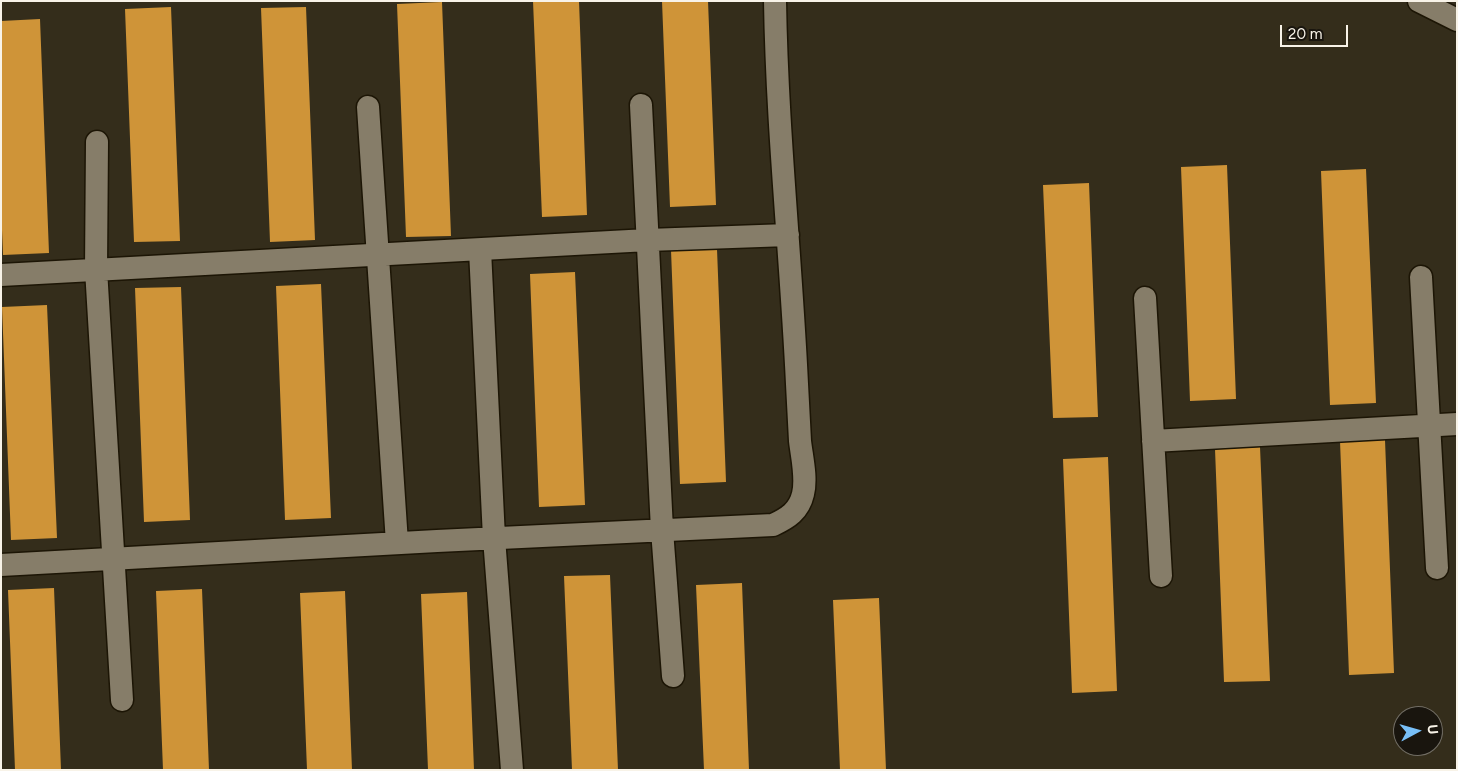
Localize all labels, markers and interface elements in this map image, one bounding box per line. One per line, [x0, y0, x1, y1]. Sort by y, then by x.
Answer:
scale bar [1283, 15, 1350, 47]
text: 20 m [1288, 25, 1322, 43]
north arrow [1393, 706, 1443, 756]
text: U [1423, 724, 1441, 735]

